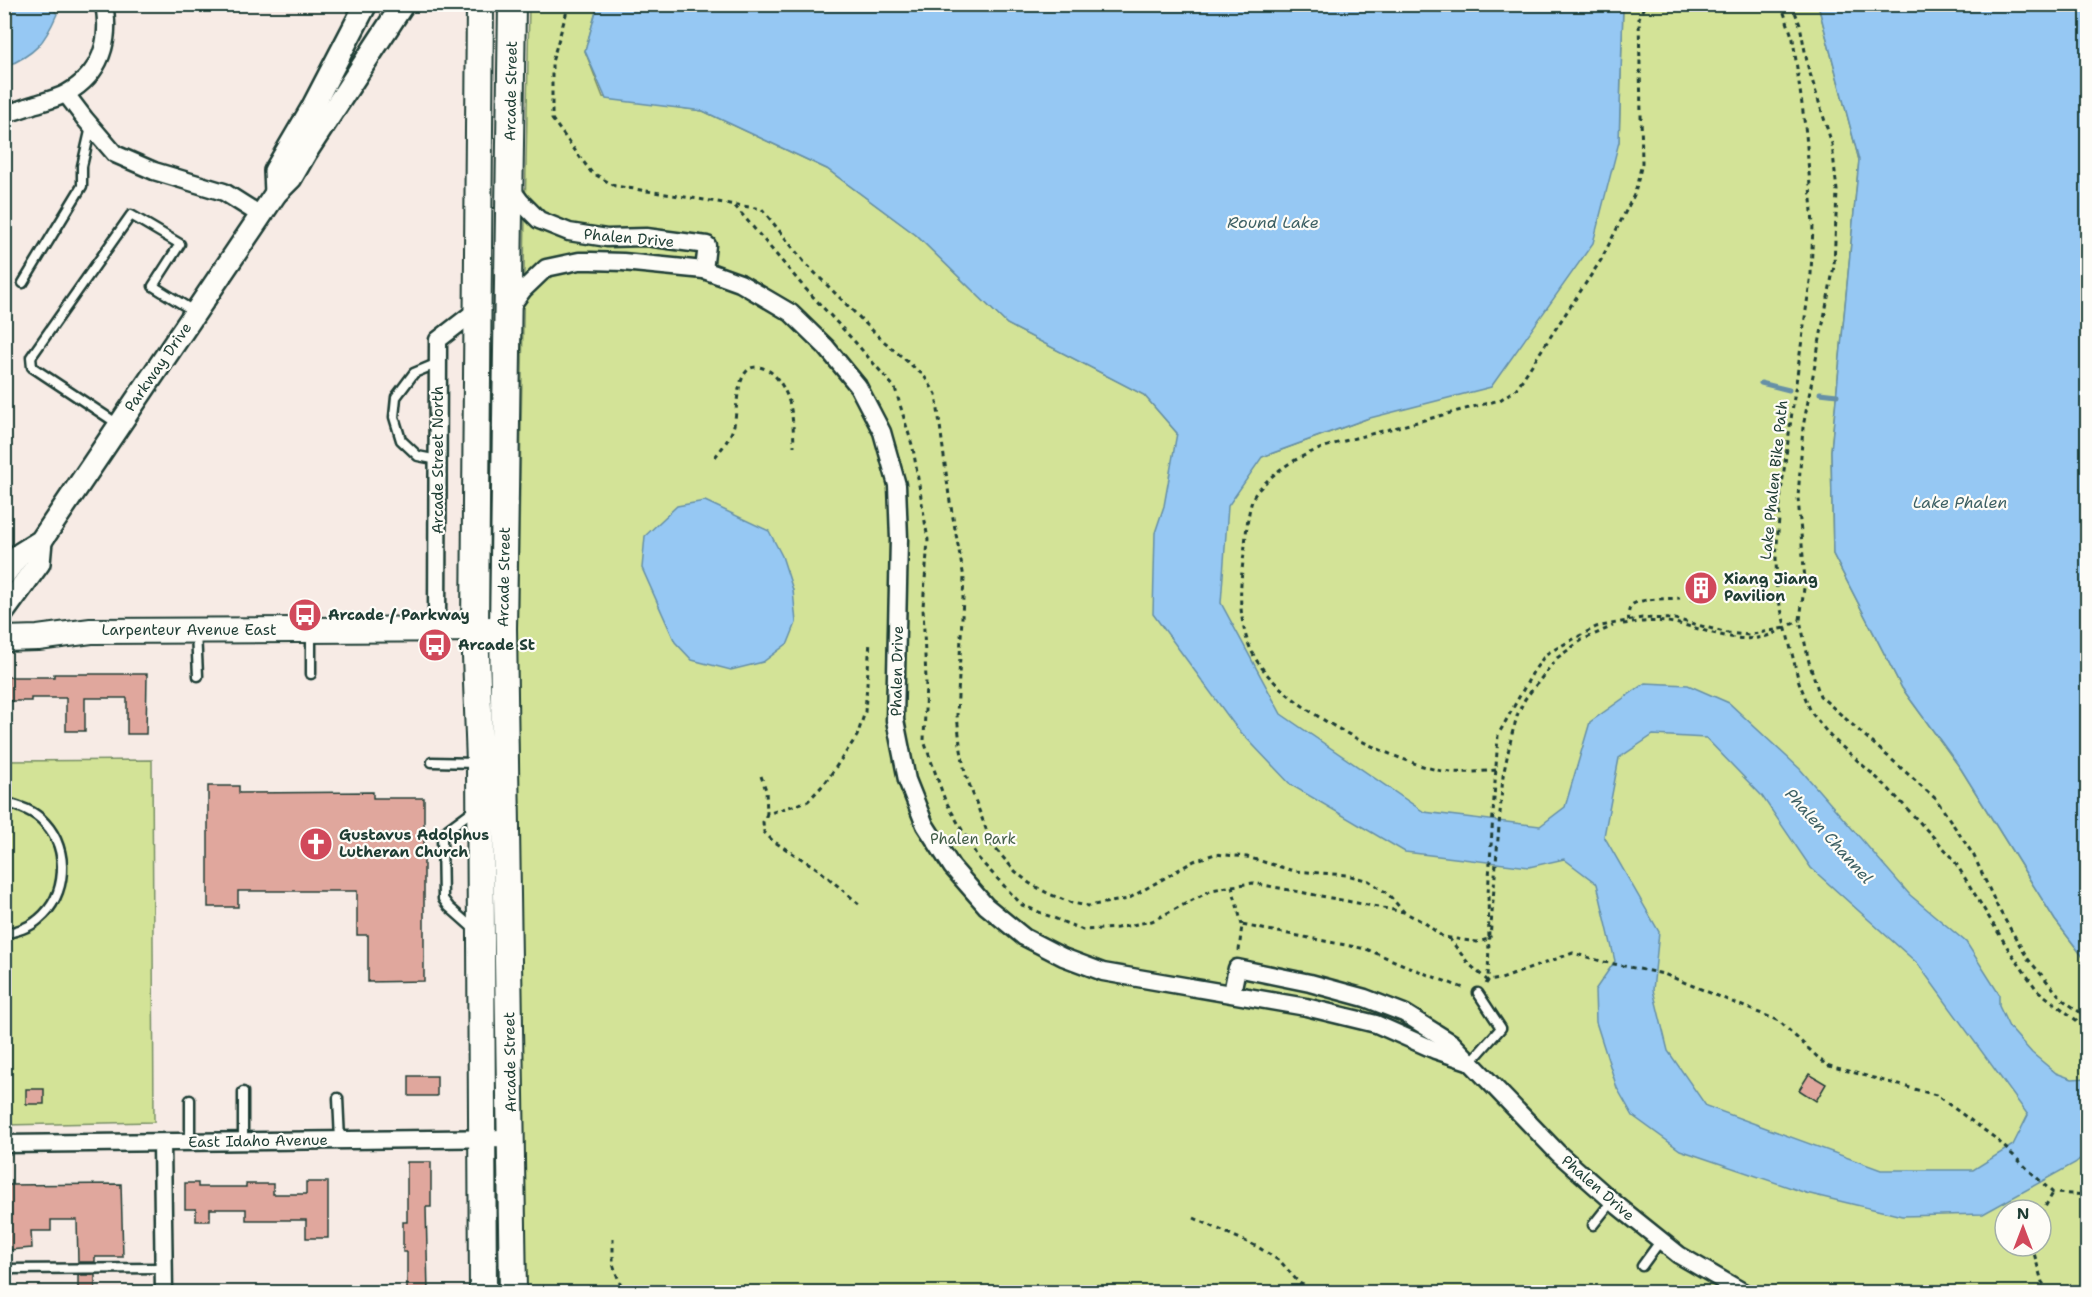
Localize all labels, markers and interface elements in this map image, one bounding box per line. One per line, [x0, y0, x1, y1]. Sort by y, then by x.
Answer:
street label: Arcade Street [500, 41, 522, 141]
water label: Round Lake [1227, 212, 1319, 233]
street label: Phalen Drive [583, 224, 675, 252]
street label: Parkway Drive [120, 318, 196, 416]
street label: Arcade Street North [428, 386, 448, 534]
street label: Lake Phalen Bike Path [1756, 399, 1792, 561]
water label: Lake Phalen [1913, 492, 2007, 513]
street label: Arcade Street [493, 527, 515, 627]
place label: Xiang Jiang Pavilion [1724, 569, 1818, 606]
building icon: Xiang Jiang Pavilion [1683, 570, 1719, 606]
bus stop icon: Arcade / Parkway [287, 597, 323, 633]
place label: Arcade / Parkway [328, 605, 470, 625]
street label: Larpenteur Avenue East [101, 620, 277, 640]
street label: Phalen Drive [886, 625, 908, 717]
bus stop icon: Arcade St [417, 627, 453, 663]
place label: Arcade St [458, 635, 535, 655]
water label: Phalen Channel [1781, 784, 1877, 888]
place label: Gustavus Adolphus Lutheran Church [339, 825, 489, 862]
church icon: Gustavus Adolphus Lutheran Church [298, 826, 334, 862]
park label: Phalen Park [930, 829, 1016, 849]
street label: Arcade Street [499, 1012, 521, 1112]
street label: East Idaho Avenue [188, 1130, 328, 1152]
street label: Phalen Drive [1557, 1151, 1639, 1225]
north arrow [1993, 1198, 2053, 1258]
text: N [2017, 1203, 2029, 1224]

